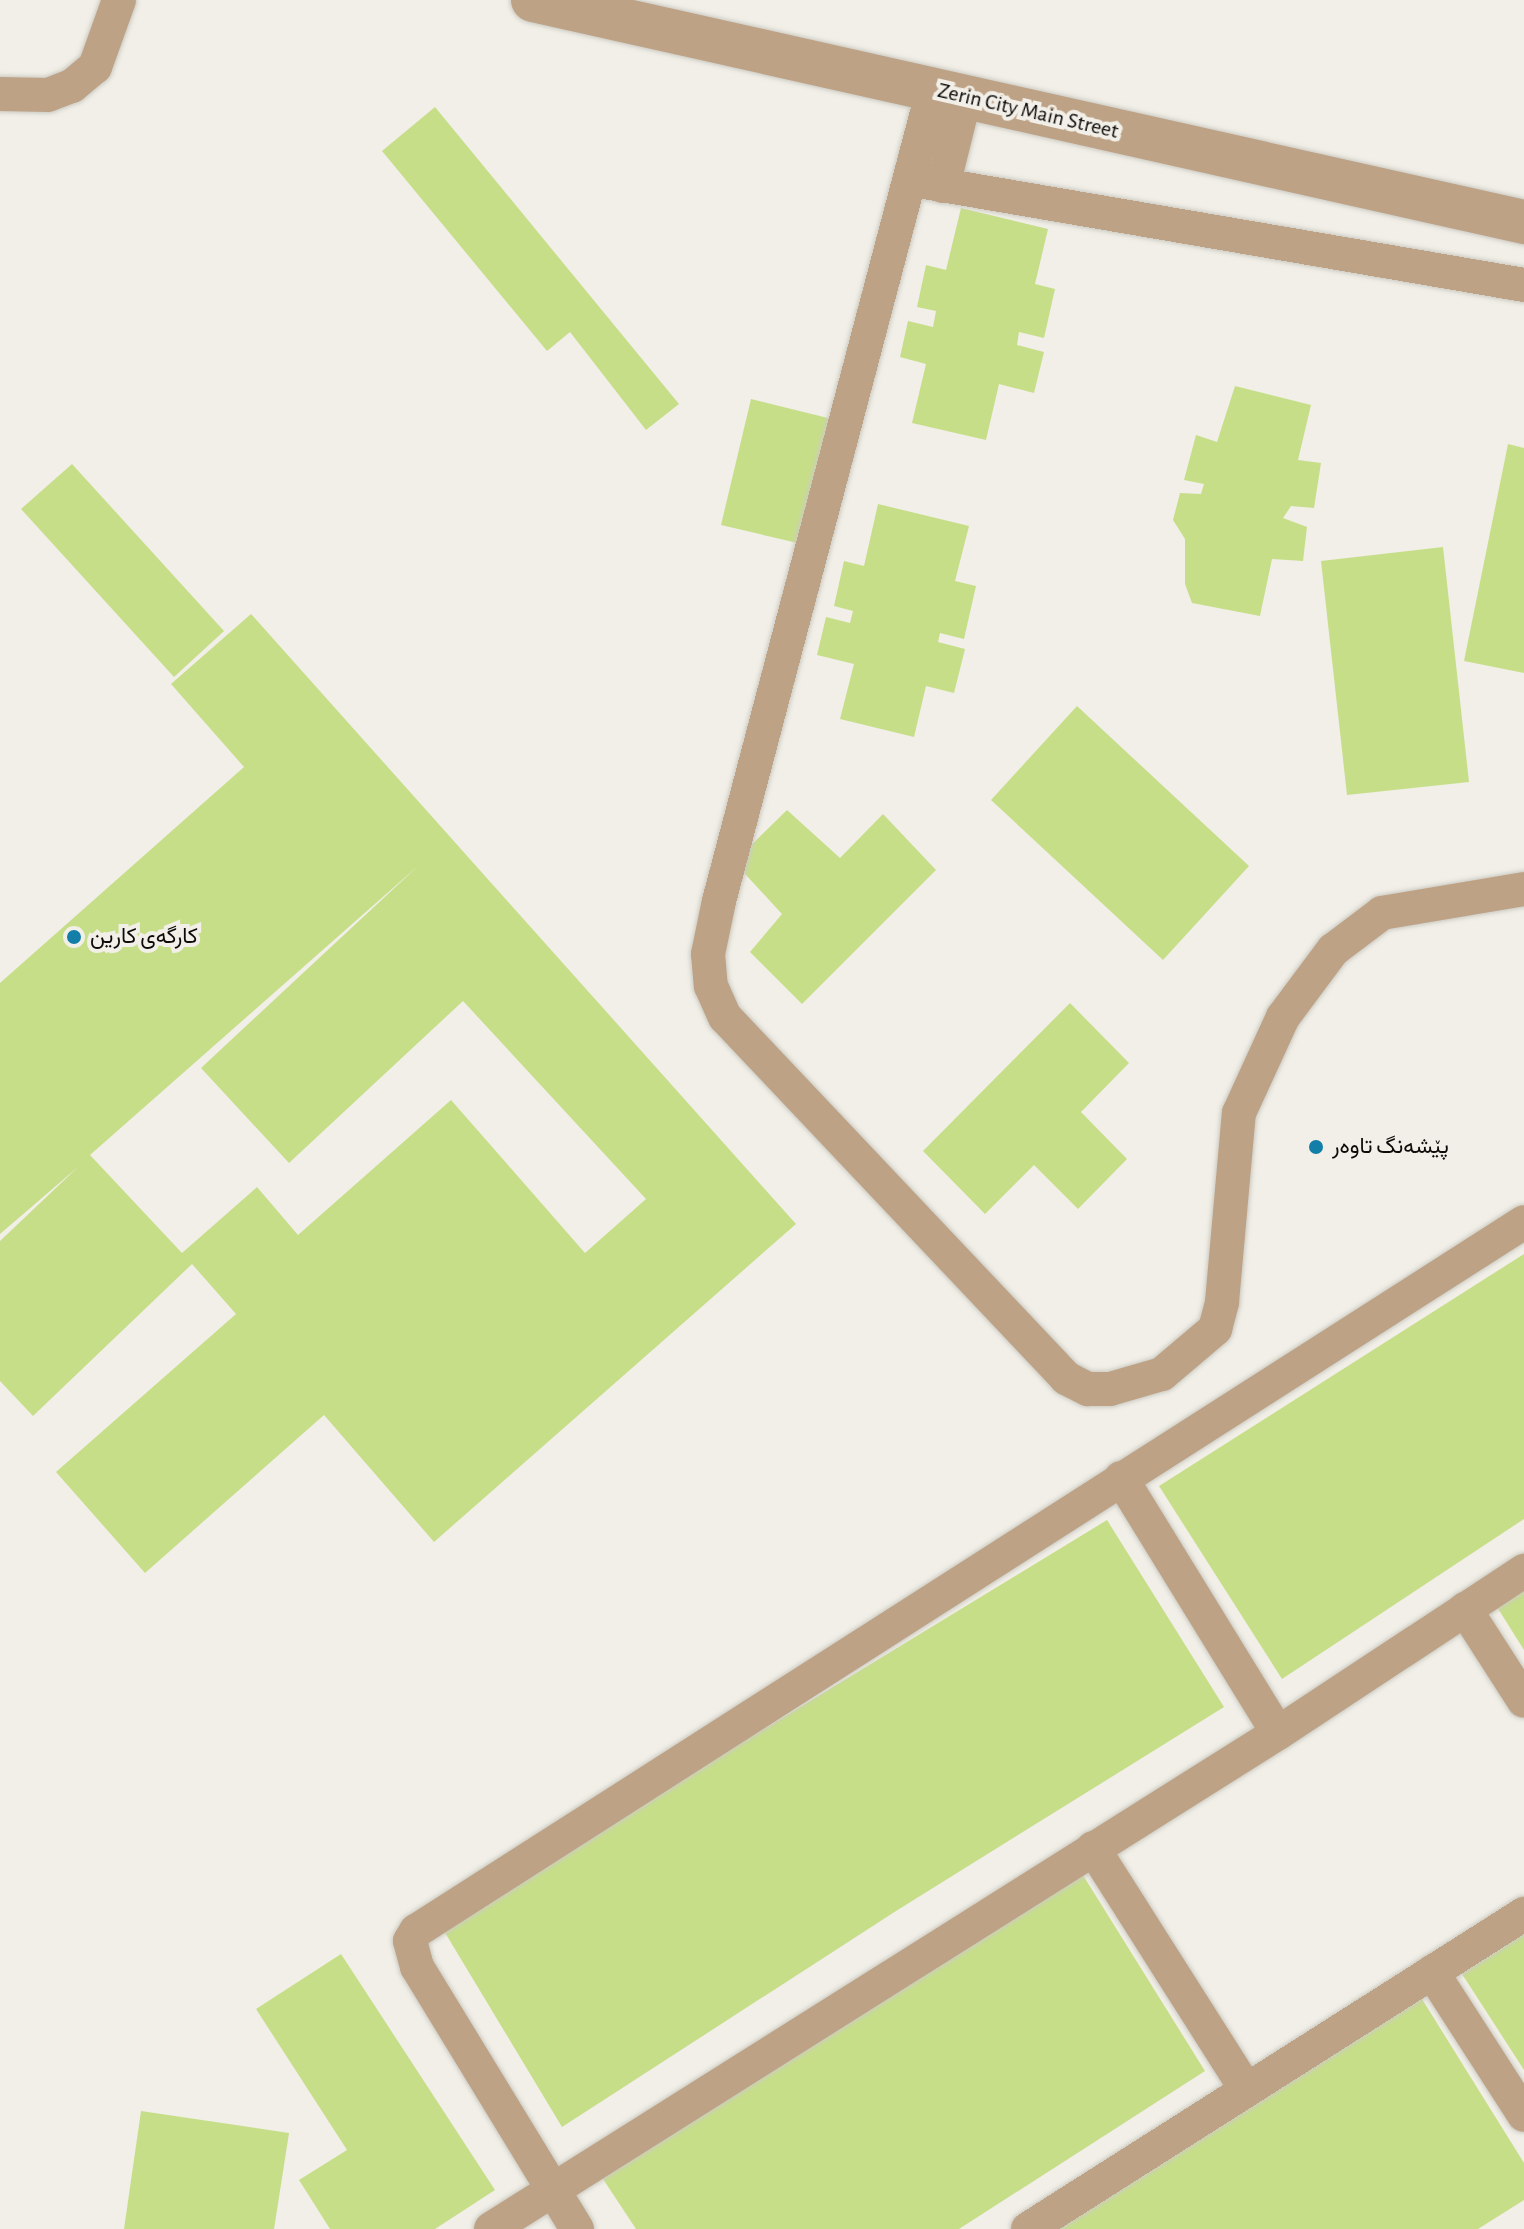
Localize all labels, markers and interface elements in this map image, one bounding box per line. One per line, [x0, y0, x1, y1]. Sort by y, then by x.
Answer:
street label: Zerin City Main Street [935, 77, 1121, 145]
place label: کارگەی کارین [90, 924, 198, 950]
marker: کارگەی کارین [65, 928, 83, 946]
place label: پێشەنگ تاوەر [1332, 1134, 1449, 1160]
marker: پێشەنگ تاوەر [1307, 1138, 1325, 1156]

